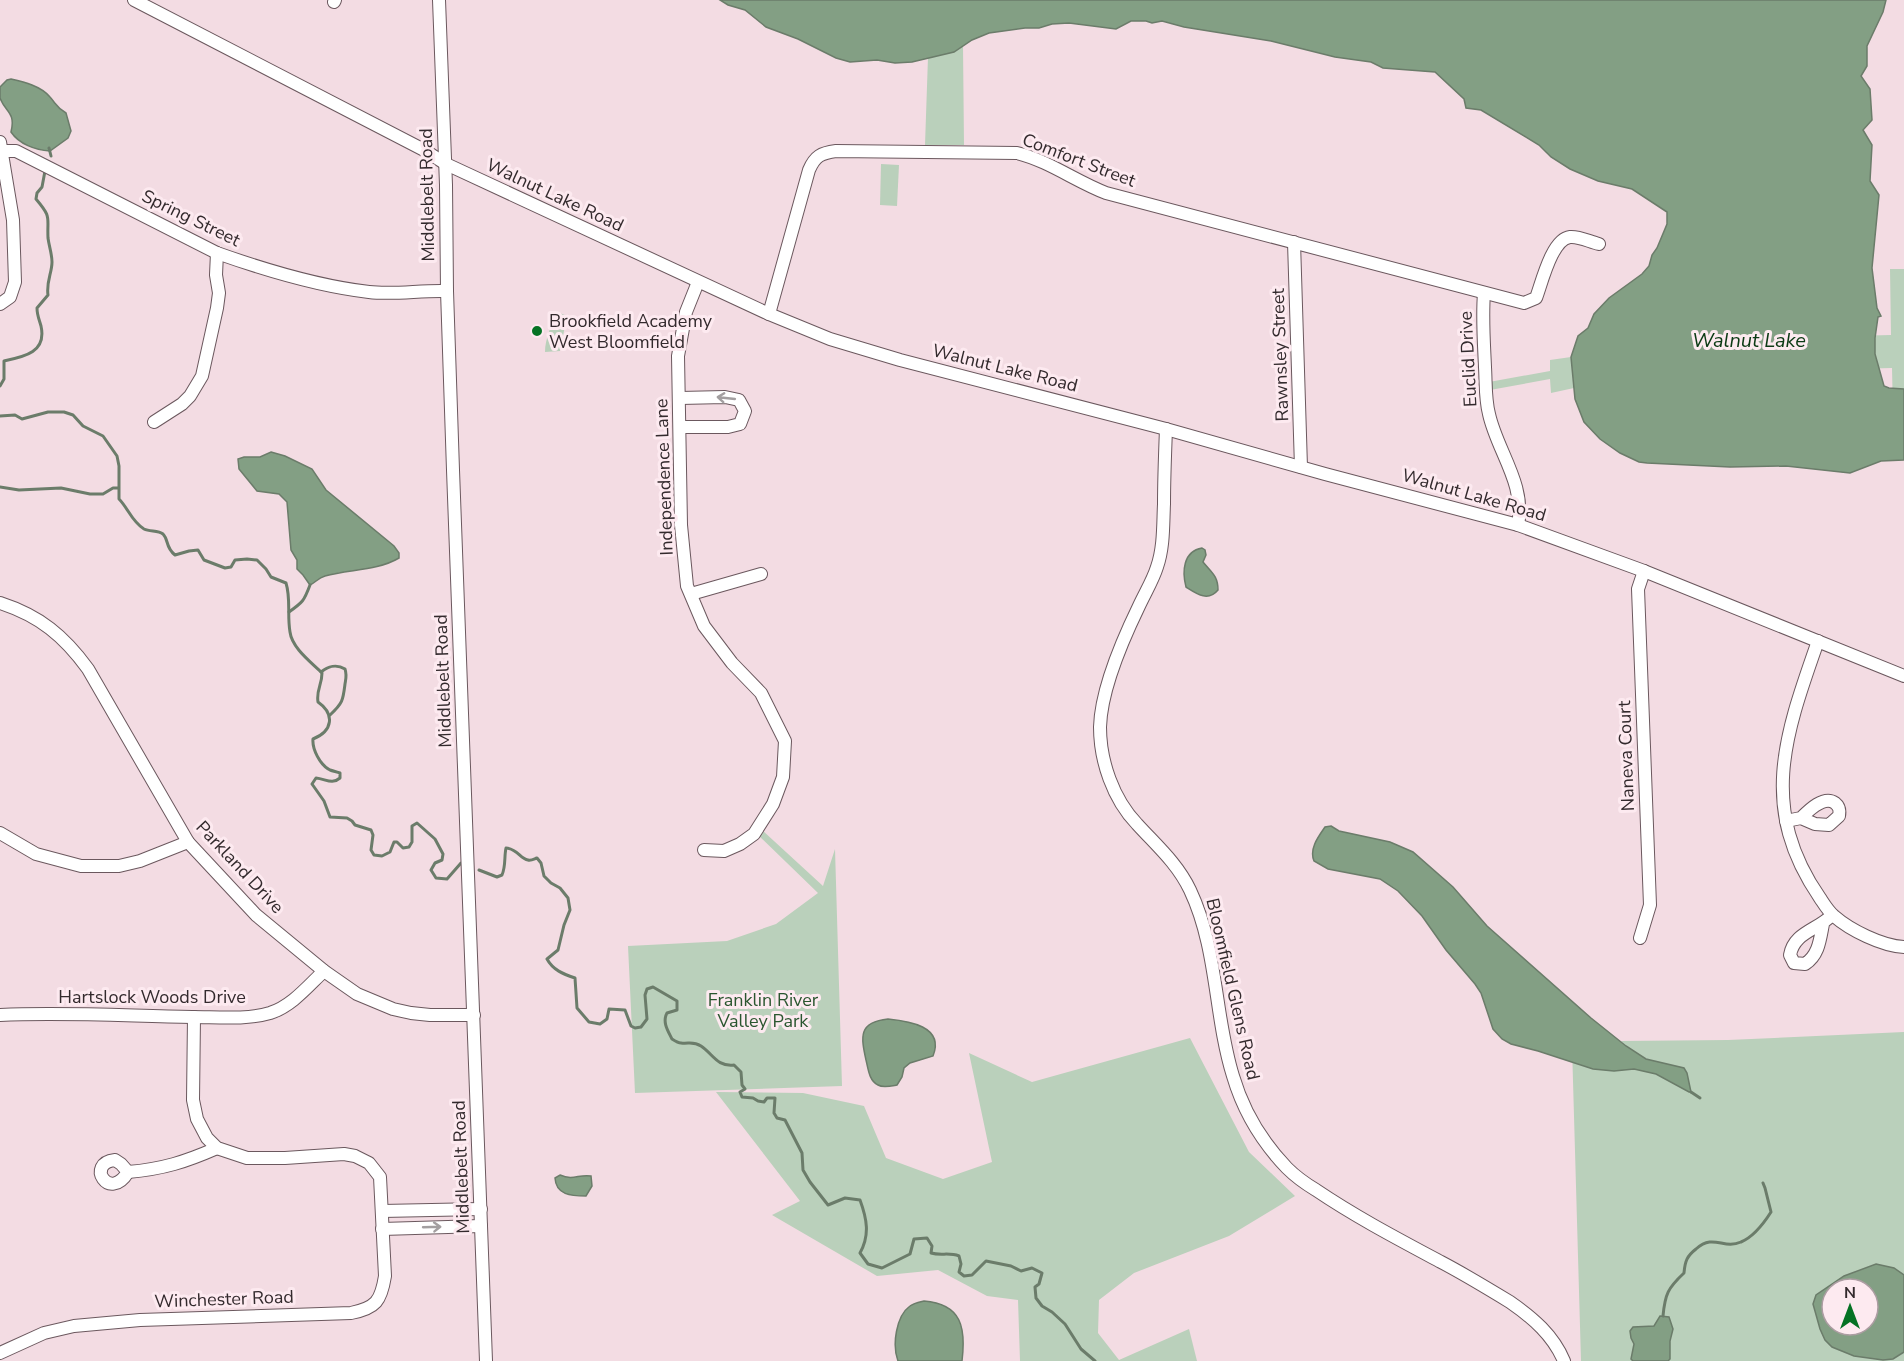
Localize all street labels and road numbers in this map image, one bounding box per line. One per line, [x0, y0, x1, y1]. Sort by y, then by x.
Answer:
street label: Comfort Street [1019, 127, 1140, 193]
street label: Middlebelt Road [414, 128, 440, 262]
street label: Walnut Lake Road [482, 153, 628, 237]
street label: Spring Street [138, 184, 245, 252]
street label: Rawnsley Street [1266, 287, 1294, 422]
street label: Euclid Drive [1453, 310, 1483, 408]
street label: Walnut Lake Road [930, 338, 1080, 398]
street label: Independence Lane [649, 398, 679, 556]
street label: Walnut Lake Road [1399, 463, 1549, 527]
street label: Middlebelt Road [429, 614, 457, 748]
street label: Naneva Court [1612, 700, 1640, 812]
street label: Parkland Drive [191, 815, 289, 919]
street label: Bloomfield Glens Road [1200, 896, 1266, 1082]
street label: Hartslock Woods Drive [58, 985, 246, 1009]
street label: Middlebelt Road [447, 1100, 475, 1234]
street label: Winchester Road [154, 1285, 294, 1313]

